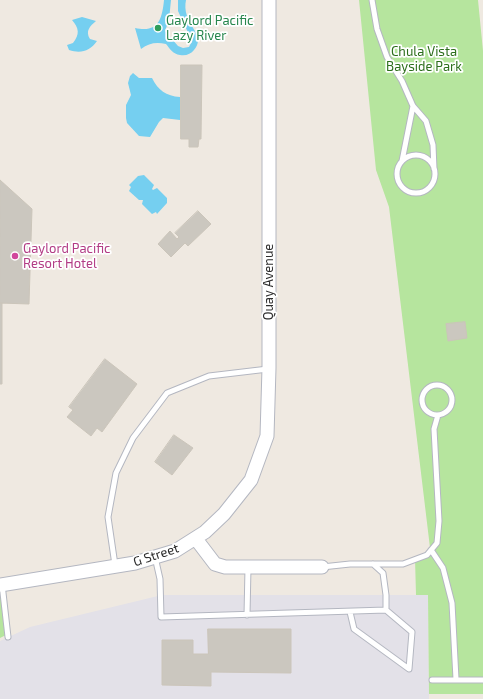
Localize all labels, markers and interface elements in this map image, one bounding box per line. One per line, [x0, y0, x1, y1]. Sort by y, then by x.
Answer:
place label: Gaylord Pacific Lazy River [166, 13, 253, 44]
marker: Gaylord Pacific Lazy River [153, 23, 163, 33]
park label: Chula Vista Bayside Park [386, 44, 462, 75]
place label: Gaylord Pacific Resort Hotel [23, 241, 110, 272]
street label: Quay Avenue [261, 244, 277, 320]
marker: Gaylord Pacific Resort Hotel [10, 251, 20, 261]
street label: G Street [131, 540, 181, 570]

